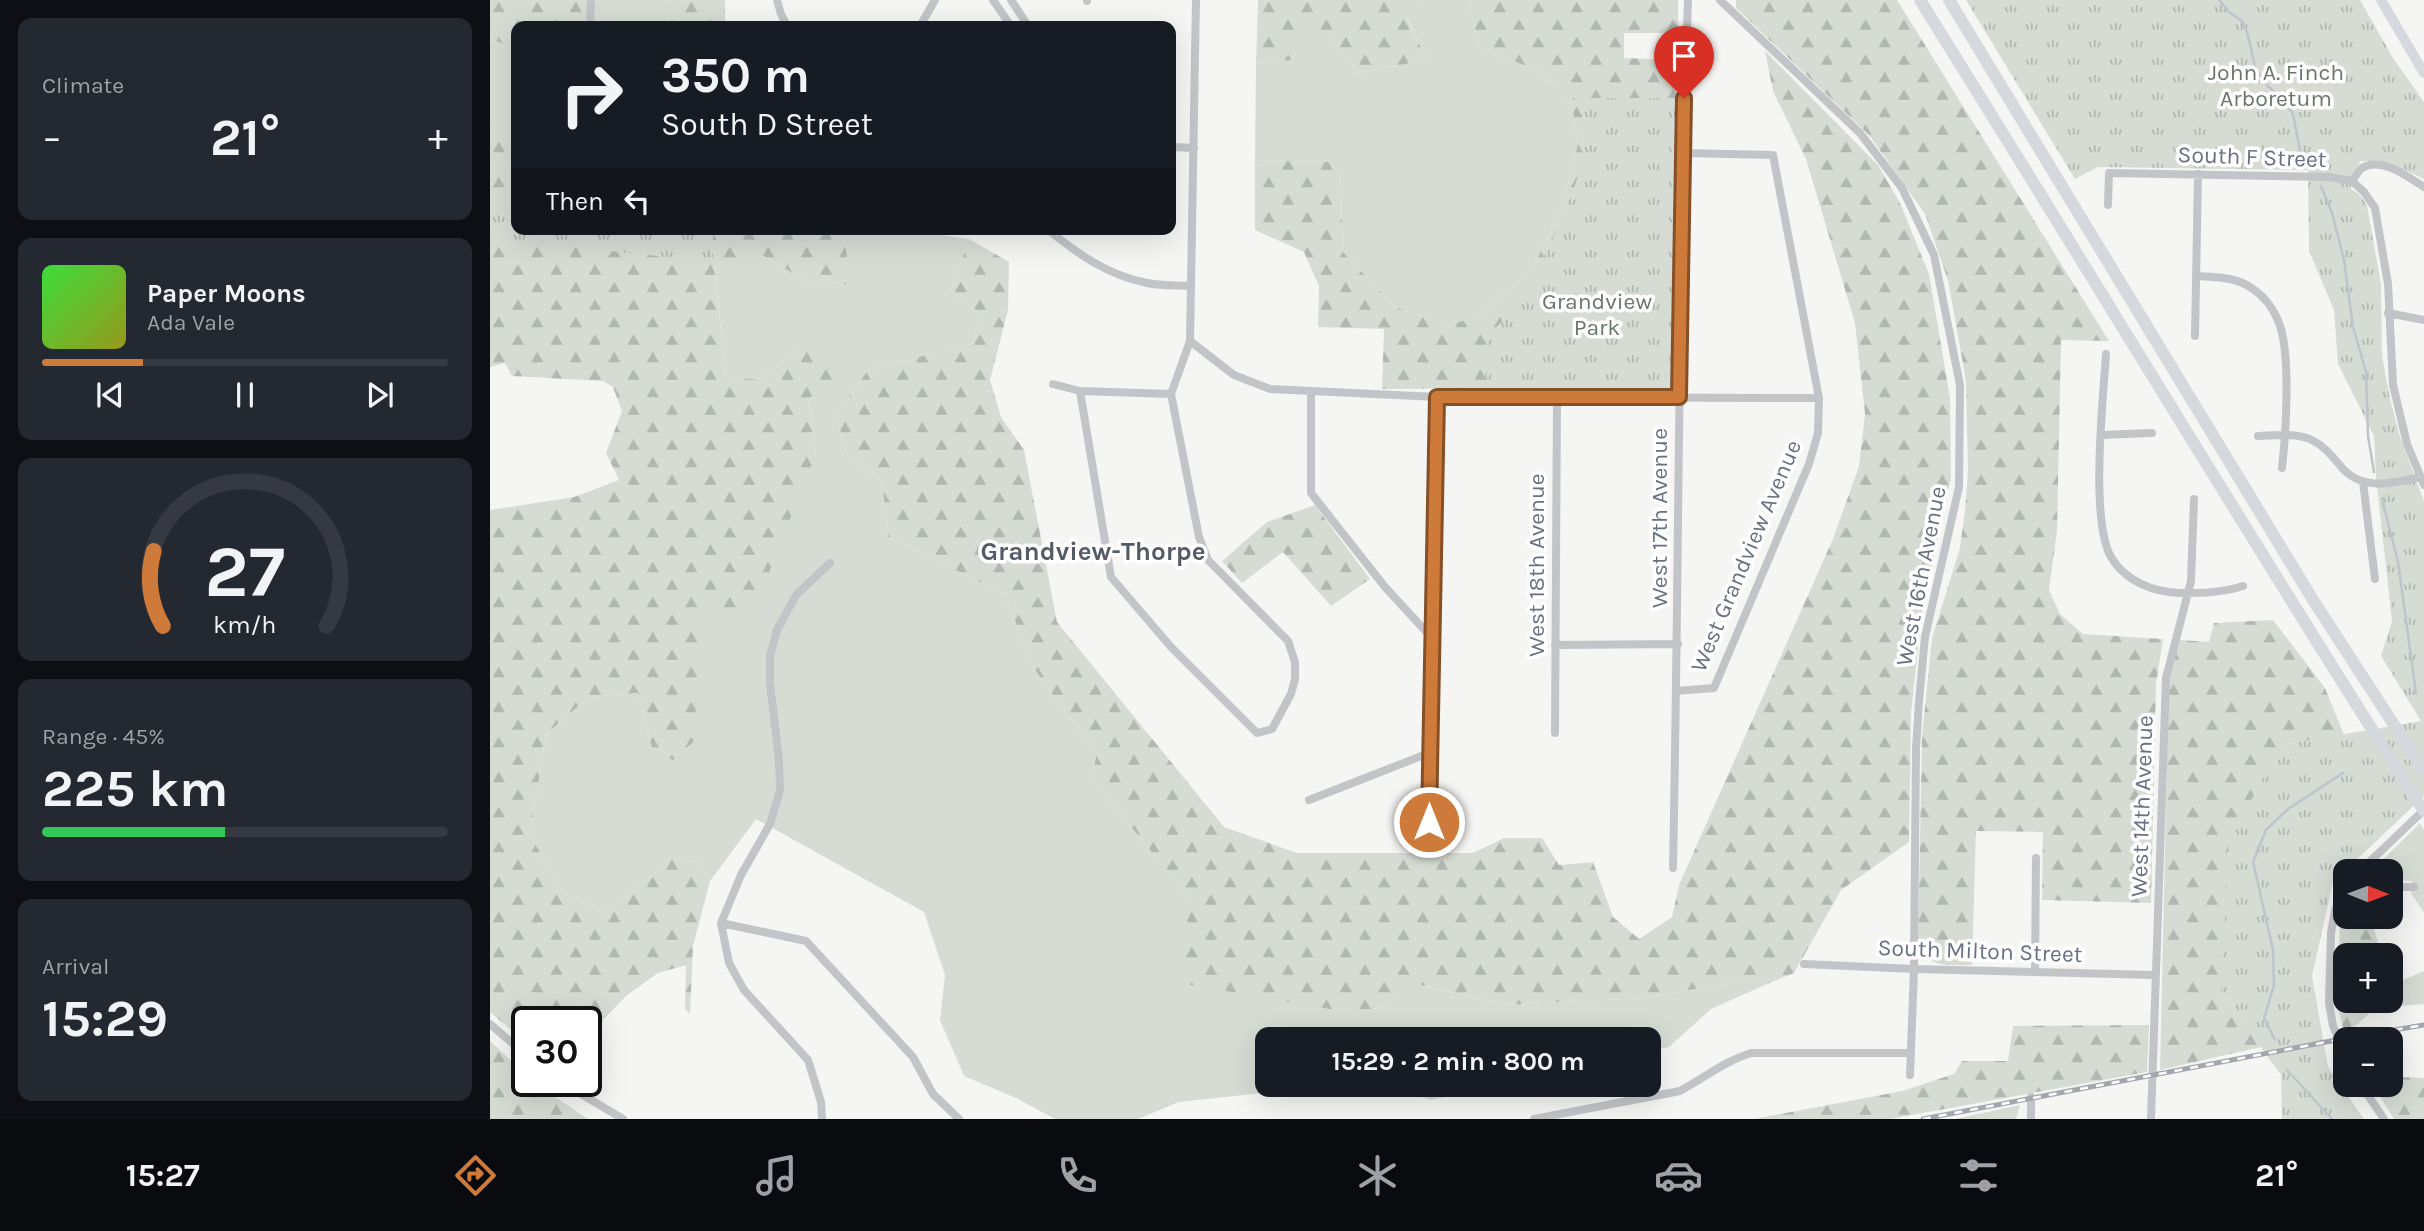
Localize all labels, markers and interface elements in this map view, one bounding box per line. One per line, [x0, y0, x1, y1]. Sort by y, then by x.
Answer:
pin [1654, 26, 1714, 98]
icon: arrive [1665, 37, 1703, 75]
text: 350 m [661, 47, 810, 104]
icon: right [546, 49, 637, 140]
park label: John A. Finch Arboretum [2208, 59, 2344, 112]
text: Climate [42, 72, 124, 99]
text: South D Street [661, 106, 873, 143]
text: 21° [210, 107, 280, 168]
text: − [42, 115, 62, 160]
text: + [428, 115, 448, 160]
street label: South F Street [2177, 141, 2327, 173]
icon: left [618, 182, 656, 220]
text: Then [546, 186, 604, 217]
text: Paper Moons [147, 278, 306, 309]
park label: Grandview Park [1542, 288, 1652, 341]
text: Ada Vale [147, 309, 235, 336]
icon: previous [91, 376, 129, 414]
icon: pause [226, 376, 264, 414]
icon: next [361, 376, 399, 414]
street label: West 17th Avenue [1646, 428, 1673, 608]
street label: West Grandview Avenue [1685, 436, 1807, 676]
street label: West 18th Avenue [1523, 473, 1550, 657]
street label: West 16th Avenue [1890, 484, 1952, 668]
text: 27 [205, 529, 285, 614]
district label: Grandview-Thorpe [981, 536, 1205, 567]
text: km/h [213, 609, 277, 638]
street label: West 14th Avenue [2125, 715, 2159, 897]
text: Range · 45% [42, 723, 165, 750]
text: 225 km [42, 758, 228, 819]
position arrow [1392, 785, 1466, 859]
north arrow [2333, 859, 2403, 929]
map controls [2333, 859, 2403, 1097]
street label: South Milton Street [1877, 934, 2083, 968]
button: + [2333, 943, 2403, 1013]
text: Arrival [42, 953, 109, 980]
text: 15:29 [42, 988, 168, 1049]
speed limit sign: 30 [511, 1006, 602, 1097]
button: − [2333, 1027, 2403, 1097]
text: 15:29 · 2 min · 800 m [1331, 1046, 1585, 1077]
icon: directions [451, 1151, 500, 1200]
icon: music [752, 1151, 801, 1200]
icon: phone [1053, 1151, 1102, 1200]
icon: climate [1353, 1151, 1402, 1200]
icon: car [1654, 1151, 1703, 1200]
icon: filters [1954, 1151, 2003, 1200]
text: 15:27 [126, 1157, 200, 1194]
text: 21° [2255, 1157, 2298, 1194]

